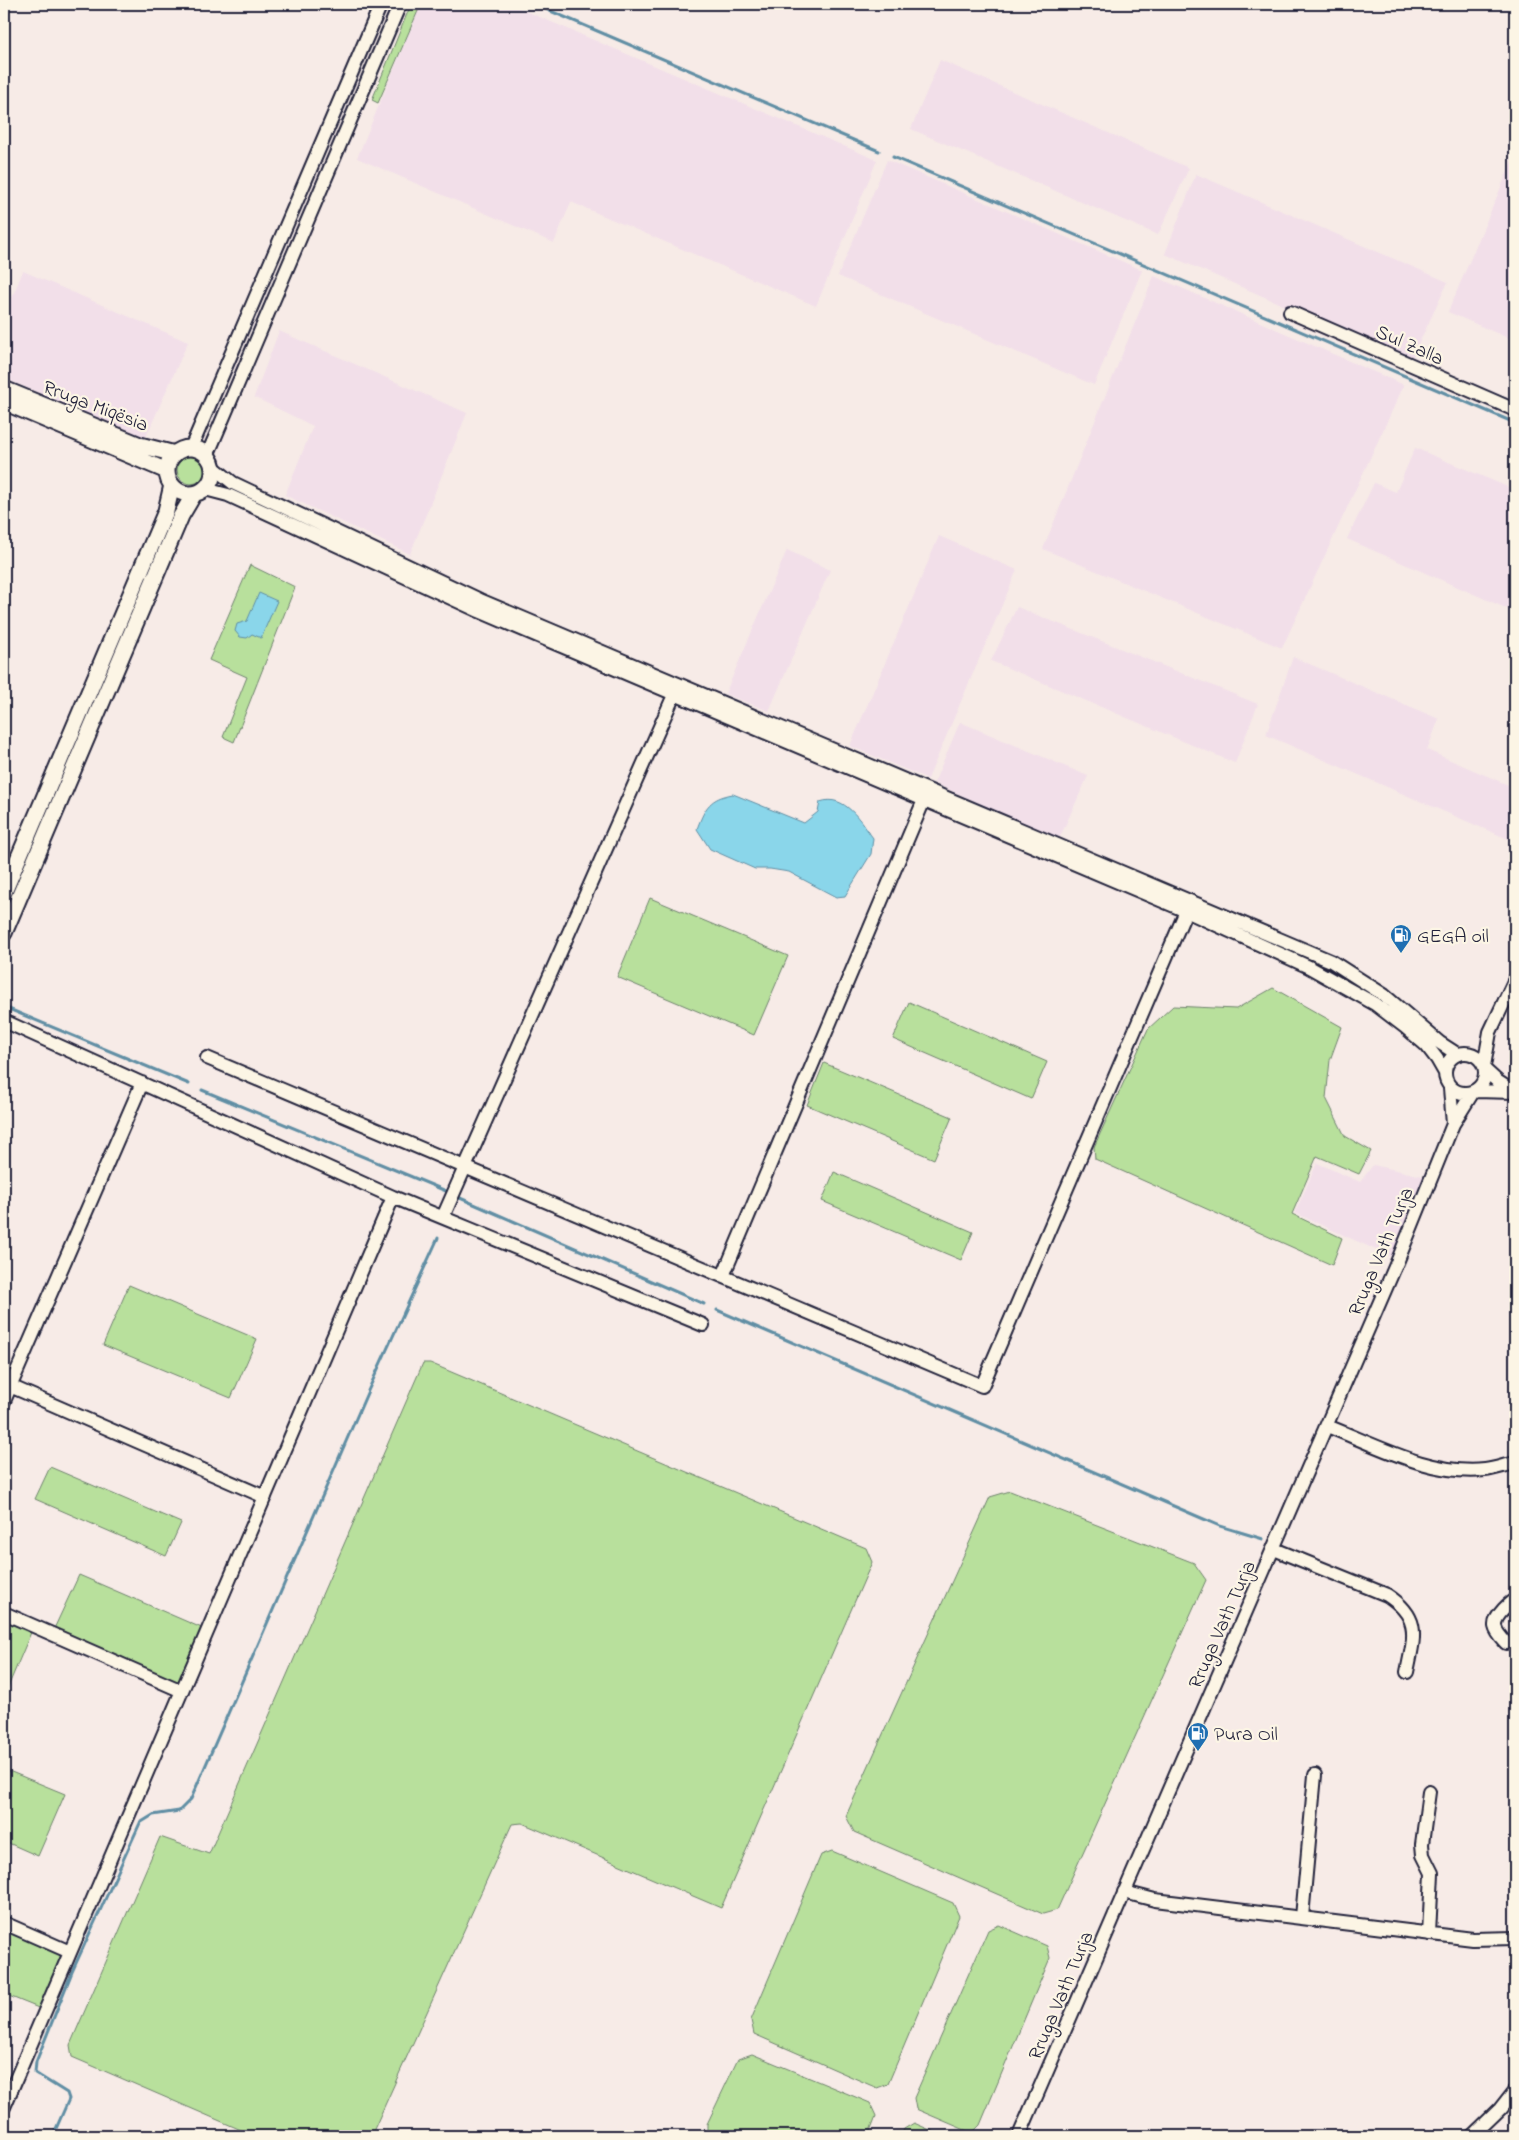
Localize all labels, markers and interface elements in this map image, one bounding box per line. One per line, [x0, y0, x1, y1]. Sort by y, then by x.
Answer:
street label: Sul Zalla [1370, 318, 1448, 374]
street label: Rruga Miqësia [38, 374, 152, 442]
fuel station icon: GEGA oil [1389, 923, 1413, 954]
place label: GEGA oil [1417, 923, 1489, 952]
street label: Rruga Vath Turja [1342, 1183, 1423, 1321]
street label: Rruga Vath Turja [1182, 1556, 1265, 1694]
fuel station icon: Pura Oil [1186, 1721, 1210, 1752]
place label: Pura Oil [1214, 1721, 1278, 1750]
street label: Rruga Vath Turja [1022, 1927, 1103, 2065]

